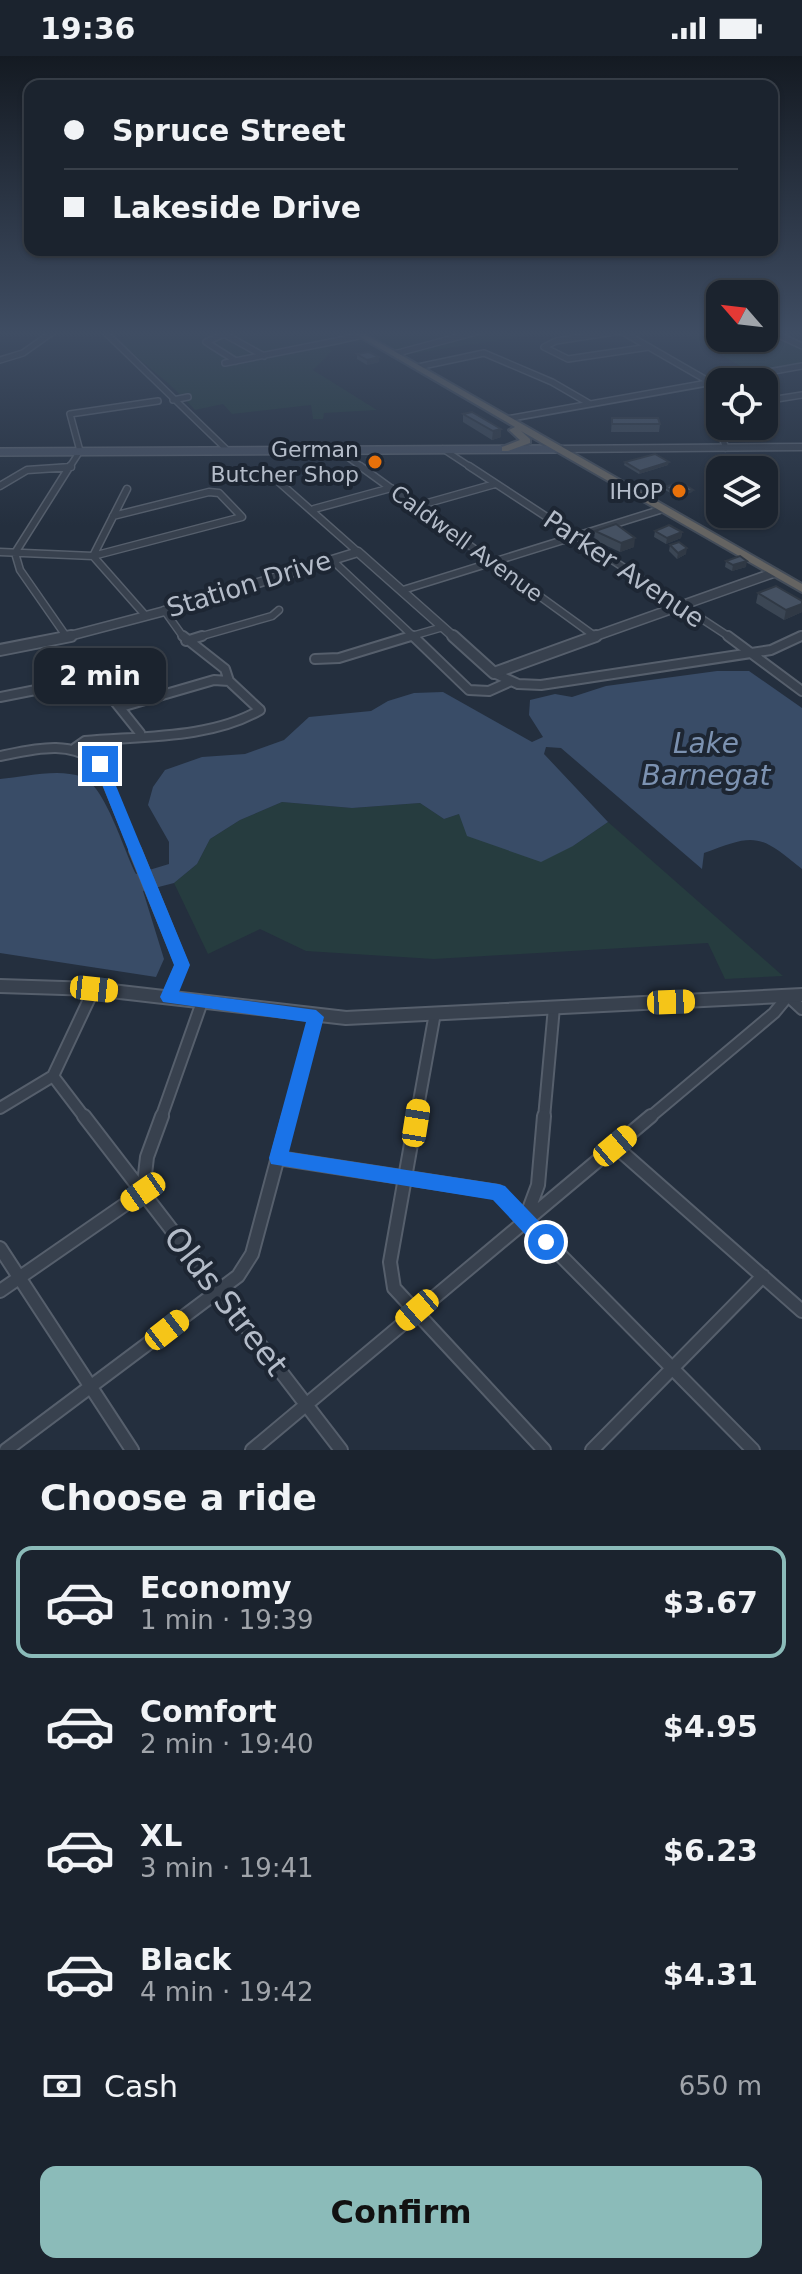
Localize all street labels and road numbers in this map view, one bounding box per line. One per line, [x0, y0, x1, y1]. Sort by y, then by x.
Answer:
street label: Caldwell Avenue [386, 480, 547, 607]
street label: Parker Avenue [538, 504, 710, 634]
street label: Station Drive [163, 545, 335, 623]
street label: Olds Street [156, 1219, 296, 1383]

